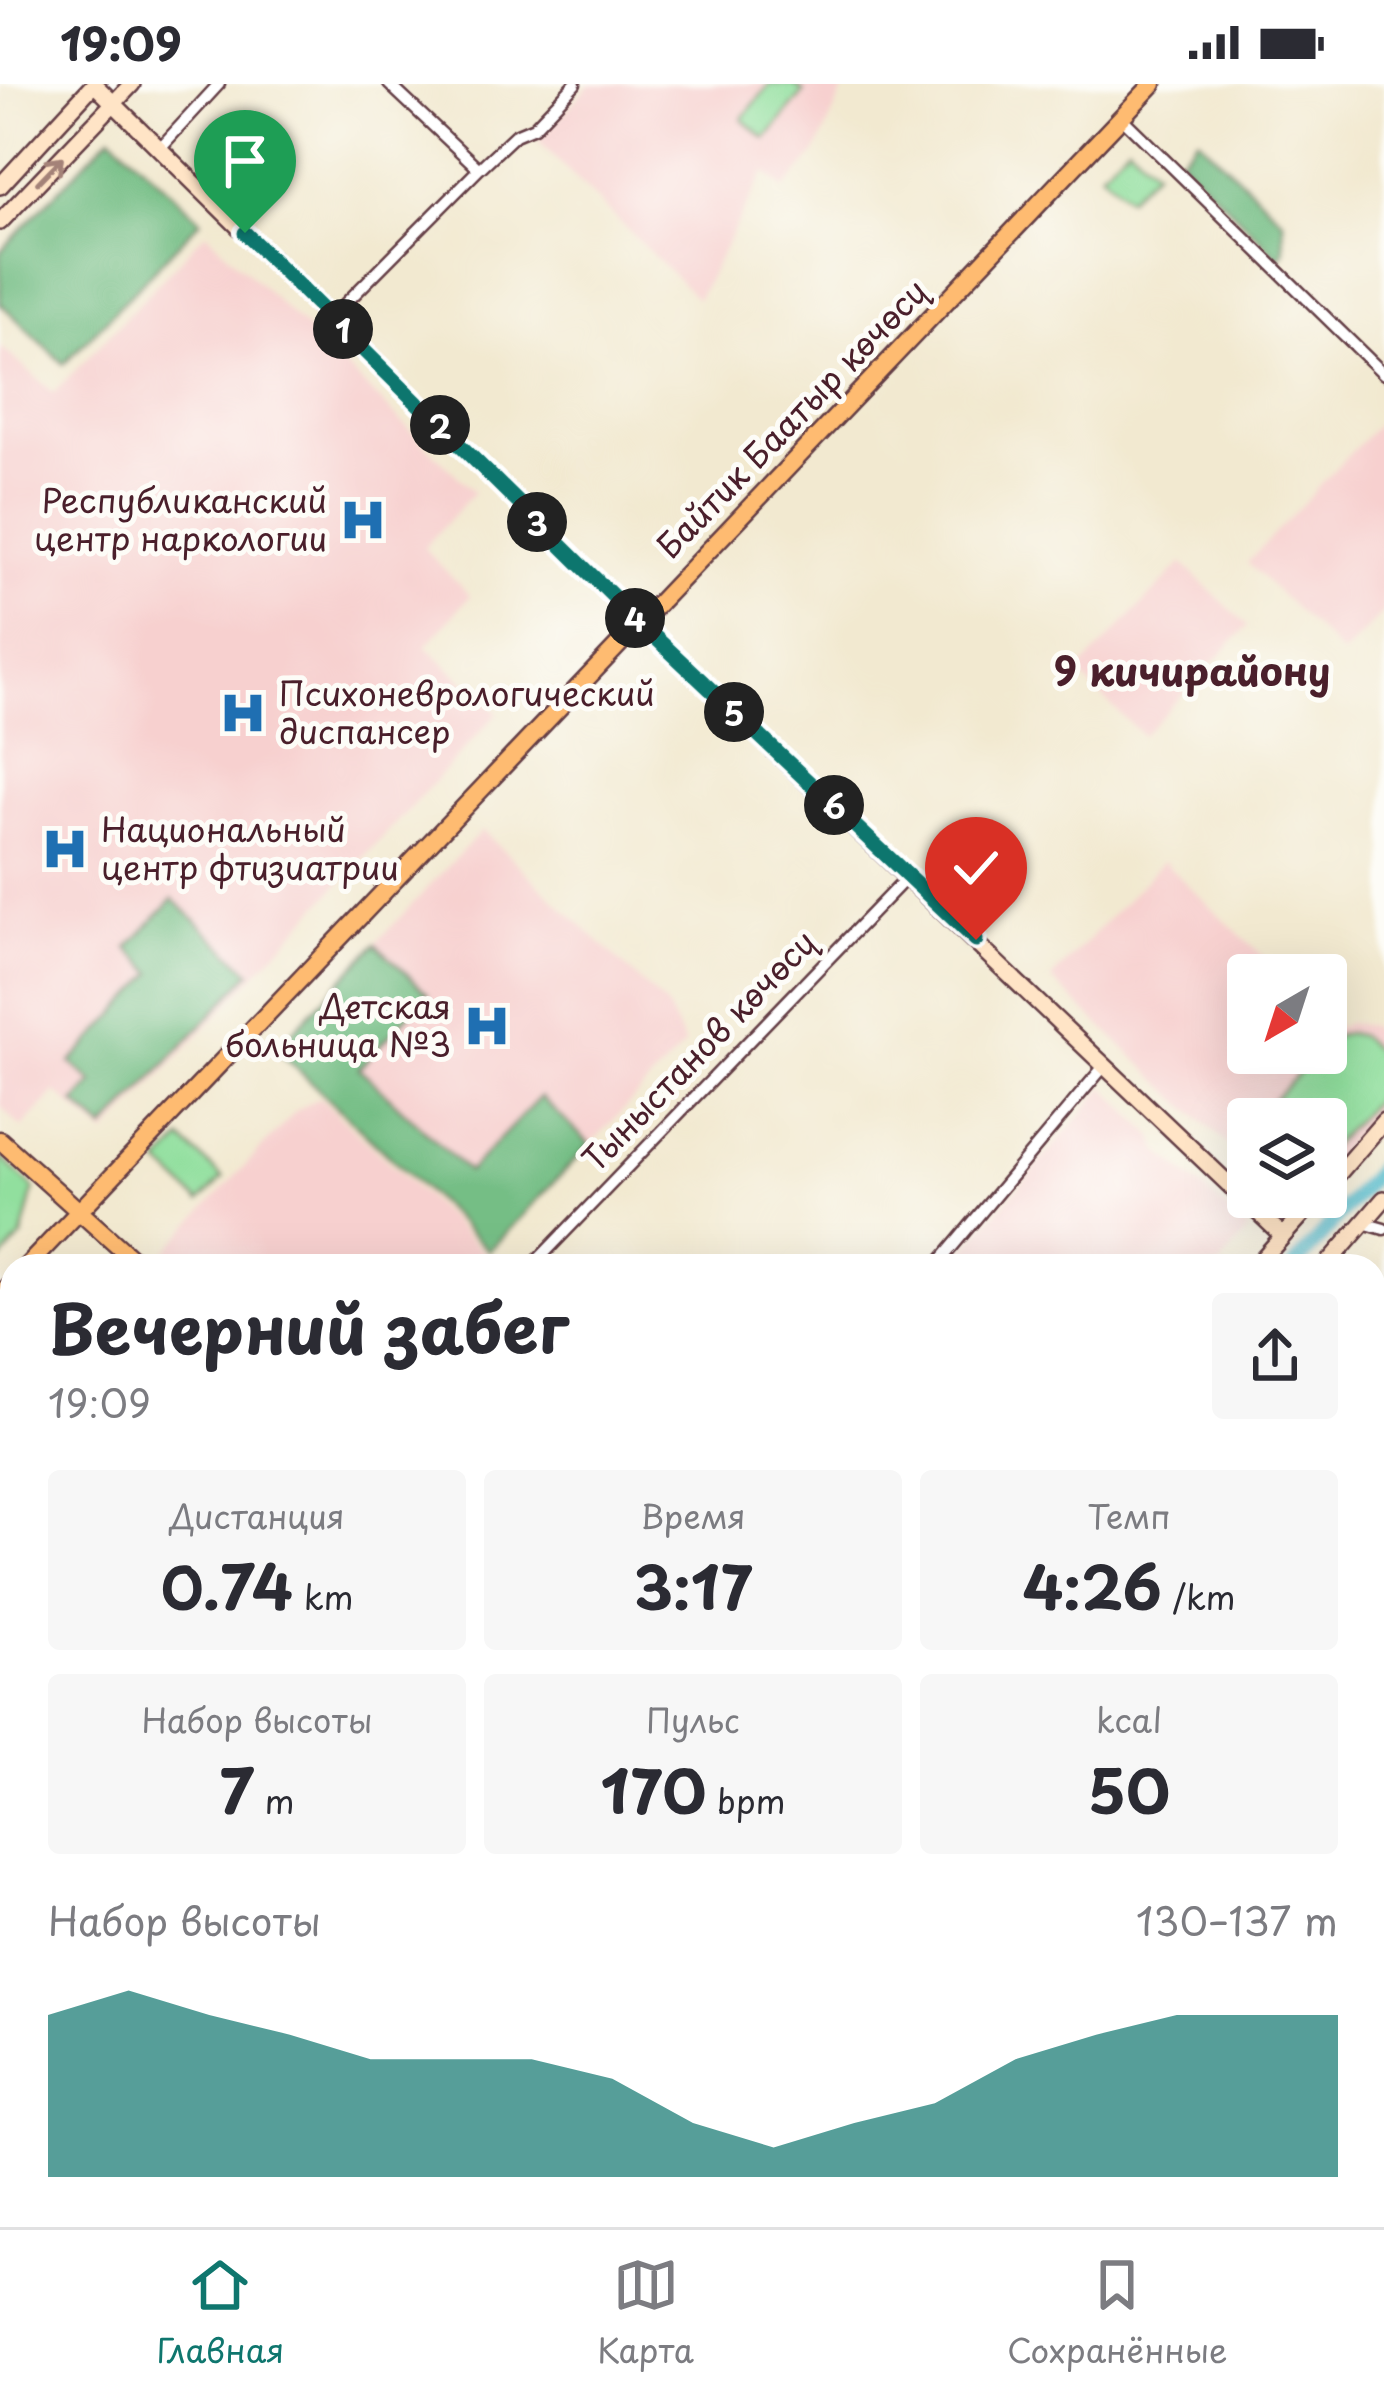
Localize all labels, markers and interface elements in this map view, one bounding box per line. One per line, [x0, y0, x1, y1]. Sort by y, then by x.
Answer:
text: 19:09 [60, 8, 182, 76]
pin [194, 110, 296, 233]
icon: arrive [212, 128, 278, 194]
one-way arrow [35, 156, 63, 186]
street label: Байтик Баатыр көчөсү [644, 267, 937, 568]
pin: 1 [313, 299, 373, 359]
text: 1 [335, 304, 351, 354]
pin: 2 [410, 395, 470, 455]
text: 2 [428, 400, 452, 450]
place label: Республиканский центр наркологии [34, 474, 327, 562]
pin: 3 [507, 492, 567, 552]
hospital icon: Республиканский центр наркологии [338, 495, 388, 545]
text: 3 [526, 497, 548, 547]
pin: 4 [605, 588, 665, 648]
text: 4 [624, 593, 646, 643]
district label: 9 кичирайону [1054, 640, 1330, 699]
place label: Психоневрологический диспансер [279, 667, 655, 755]
pin: 5 [704, 682, 764, 742]
text: 5 [723, 687, 745, 737]
hospital icon: Психоневрологический диспансер [218, 688, 268, 738]
pin: 6 [804, 775, 864, 835]
text: 6 [822, 780, 846, 830]
place label: Национальный центр фтизиатрии [101, 803, 399, 891]
pin [925, 817, 1027, 940]
hospital icon: Национальный центр фтизиатрии [40, 824, 90, 874]
icon: check [943, 835, 1009, 901]
street label: Тыныстанов көчөсү [569, 918, 826, 1181]
north arrow [1227, 954, 1347, 1074]
map controls [1227, 954, 1347, 1218]
place label: Детская больница №3 [225, 980, 451, 1068]
hospital icon: Детская больница №3 [462, 1001, 512, 1051]
button: layers [1227, 1098, 1347, 1218]
text: Вечерний забег [48, 1277, 569, 1376]
button: share [1212, 1293, 1338, 1419]
text: 19:09 [48, 1372, 151, 1431]
text: Дистанция [169, 1490, 345, 1540]
text: Время [640, 1490, 746, 1540]
text: Темп [1087, 1490, 1171, 1540]
text: 0.74 [161, 1540, 293, 1630]
text: 3:17 [634, 1540, 752, 1630]
text: 4:26 [1022, 1540, 1162, 1630]
text: km [293, 1571, 353, 1621]
text: /km [1162, 1571, 1236, 1621]
text: Набор высоты [142, 1694, 373, 1744]
text: Пульс [646, 1694, 740, 1744]
text: kcal [1096, 1694, 1162, 1744]
text: 7 [219, 1744, 254, 1834]
text: 170 [600, 1744, 706, 1834]
text: 50 [1088, 1744, 1170, 1834]
text: m [254, 1775, 295, 1825]
text: bpm [706, 1775, 786, 1825]
text: Набор высоты [48, 1890, 321, 1949]
text: 130–137 m [1136, 1890, 1338, 1949]
tab: Главная [156, 2252, 284, 2374]
tab: Карта [597, 2252, 694, 2374]
tab: Сохранённые [1007, 2252, 1228, 2374]

